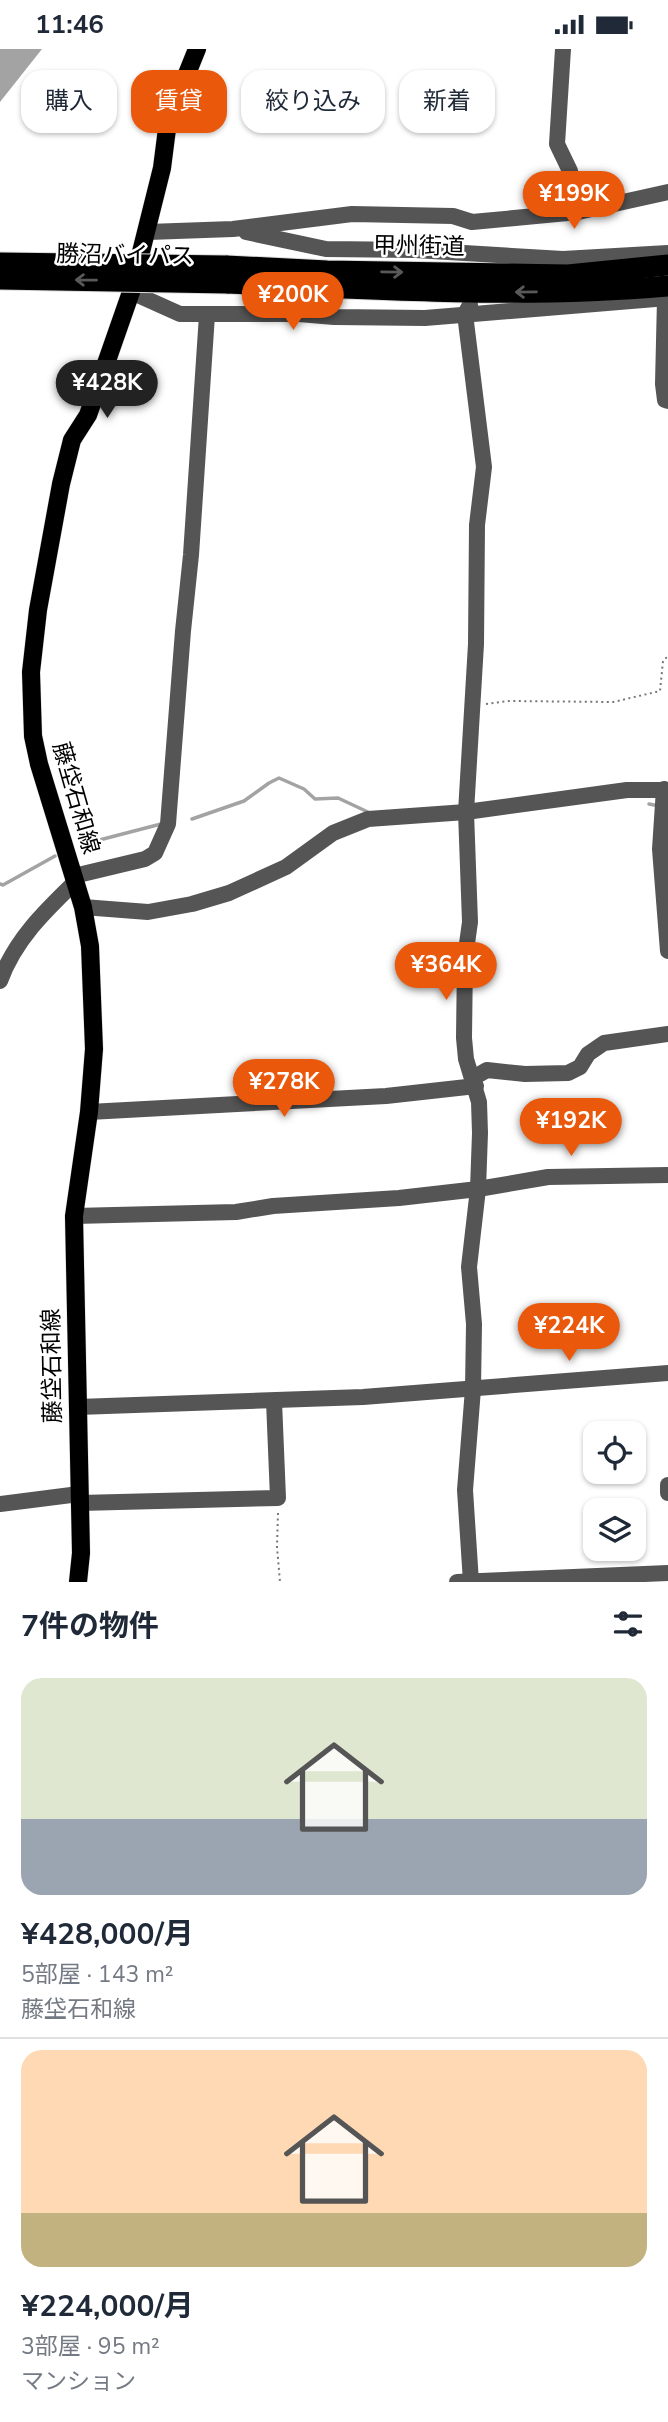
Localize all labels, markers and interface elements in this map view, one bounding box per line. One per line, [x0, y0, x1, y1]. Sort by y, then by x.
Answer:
text: 11:46 [35, 7, 104, 42]
chip: 購入 [21, 70, 117, 133]
chip: 賃貸 [131, 70, 227, 133]
chip: 絞り込み [241, 70, 385, 133]
chip: 新着 [399, 70, 495, 133]
pin: ¥199K [525, 171, 623, 231]
text: ¥199K [539, 178, 609, 209]
street label: 甲州街道 [373, 230, 465, 262]
street label: 勝沼バイパス [56, 238, 194, 272]
one-way arrow [380, 265, 403, 279]
one-way arrow [74, 273, 97, 287]
pin: ¥200K [244, 273, 342, 332]
text: ¥200K [258, 279, 328, 310]
one-way arrow [515, 286, 538, 299]
pin: ¥428K [58, 361, 156, 420]
text: ¥428K [72, 367, 142, 398]
street label: 藤垈石和線 [45, 738, 107, 858]
pin: ¥364K [397, 943, 495, 1002]
text: ¥364K [411, 949, 481, 980]
pin: ¥278K [235, 1059, 333, 1119]
text: ¥278K [249, 1066, 319, 1097]
pin: ¥192K [522, 1099, 620, 1158]
text: ¥192K [536, 1105, 606, 1136]
pin: ¥224K [520, 1303, 618, 1363]
street label: 藤垈石和線 [35, 1308, 69, 1424]
text: ¥224K [534, 1310, 604, 1341]
map controls [583, 1421, 646, 1561]
button: locate [583, 1421, 646, 1484]
button: layers [583, 1498, 646, 1561]
icon: filters [609, 1605, 647, 1643]
text: 7件の物件 [21, 1606, 159, 1647]
icon: home [271, 1724, 397, 1850]
text: ¥428,000/月 [21, 1914, 194, 1955]
text: 5部屋 · 143 m² [21, 1959, 174, 1990]
text: 藤垈石和線 [21, 1994, 136, 2025]
icon: home [271, 2096, 397, 2222]
text: ¥224,000/月 [21, 2286, 194, 2327]
text: 3部屋 · 95 m² [21, 2331, 160, 2362]
text: マンション [21, 2366, 136, 2397]

